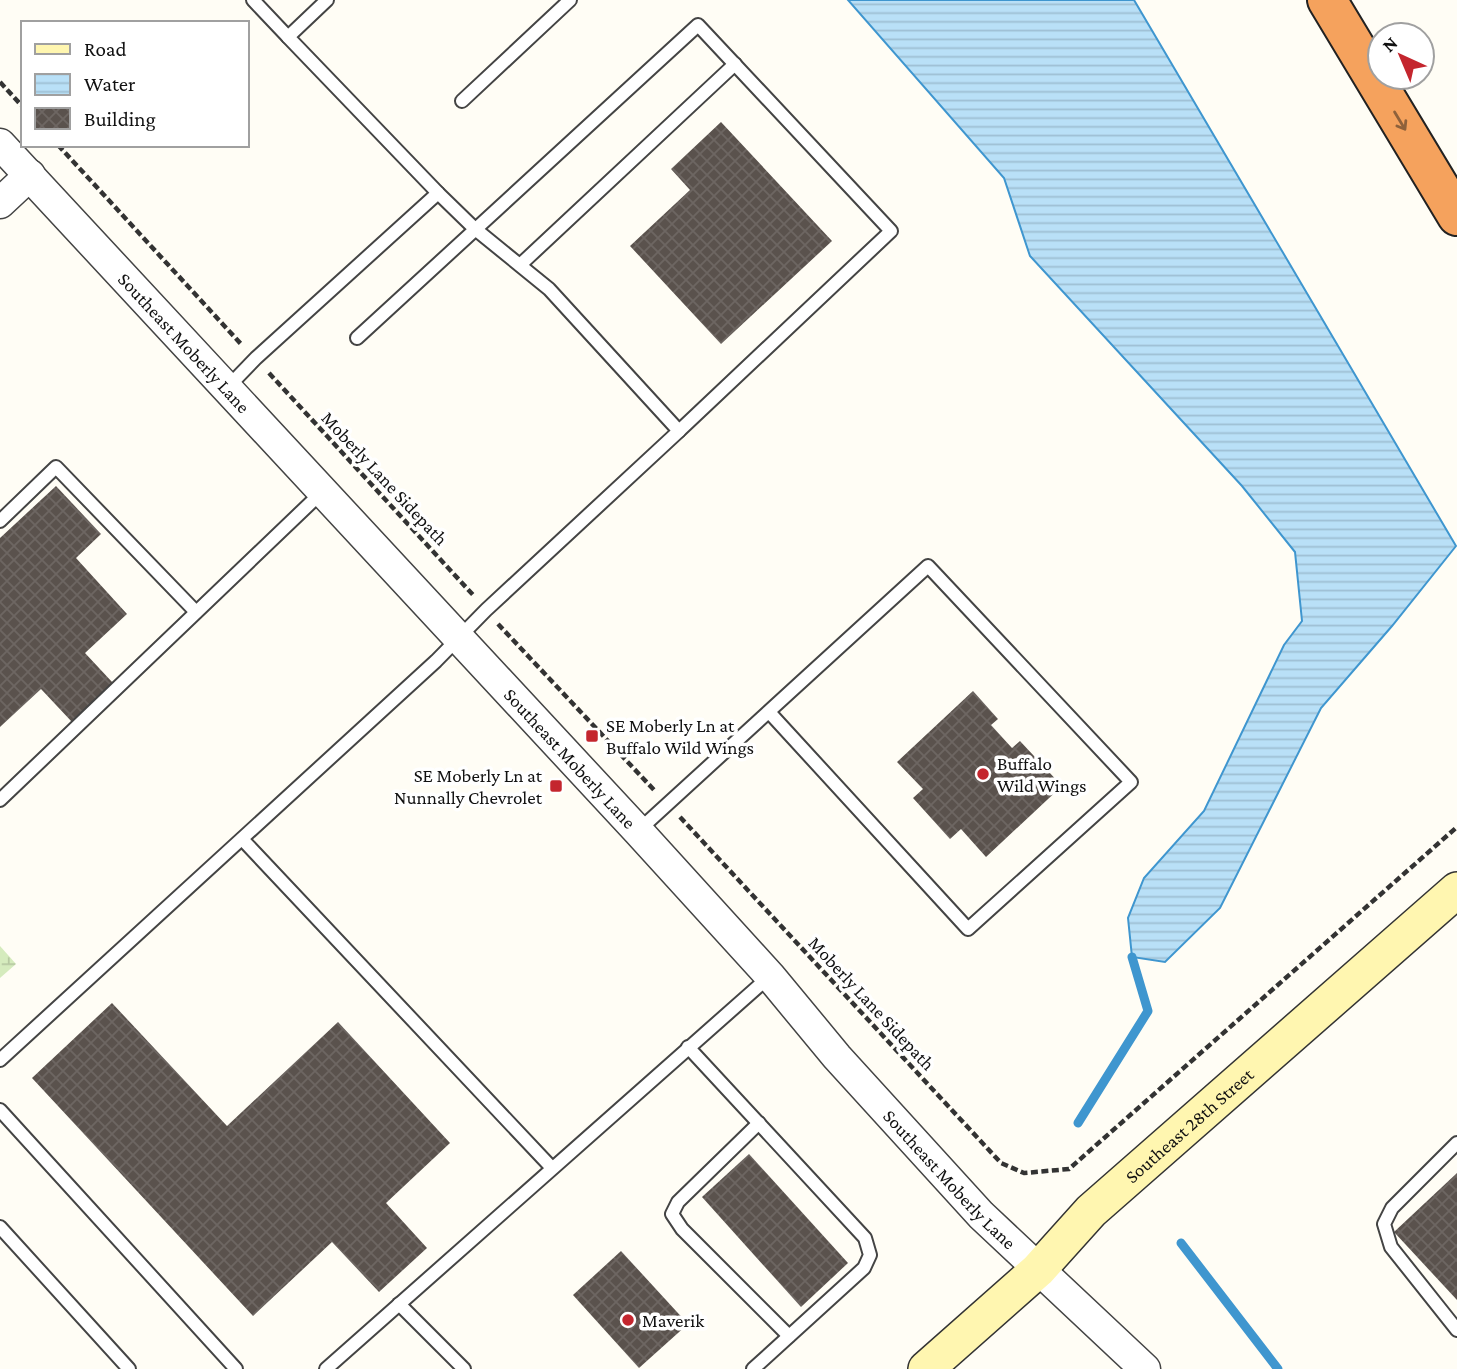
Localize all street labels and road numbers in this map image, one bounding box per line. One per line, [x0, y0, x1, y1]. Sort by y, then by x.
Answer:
street label: Southeast Moberly Lane [114, 269, 254, 417]
street label: Moberly Lane Sidepath [317, 407, 452, 550]
street label: Southeast Moberly Lane [500, 684, 640, 833]
street label: Moberly Lane Sidepath [804, 932, 939, 1075]
street label: Southeast 28th Street [1121, 1063, 1258, 1187]
street label: Southeast Moberly Lane [879, 1105, 1020, 1253]

